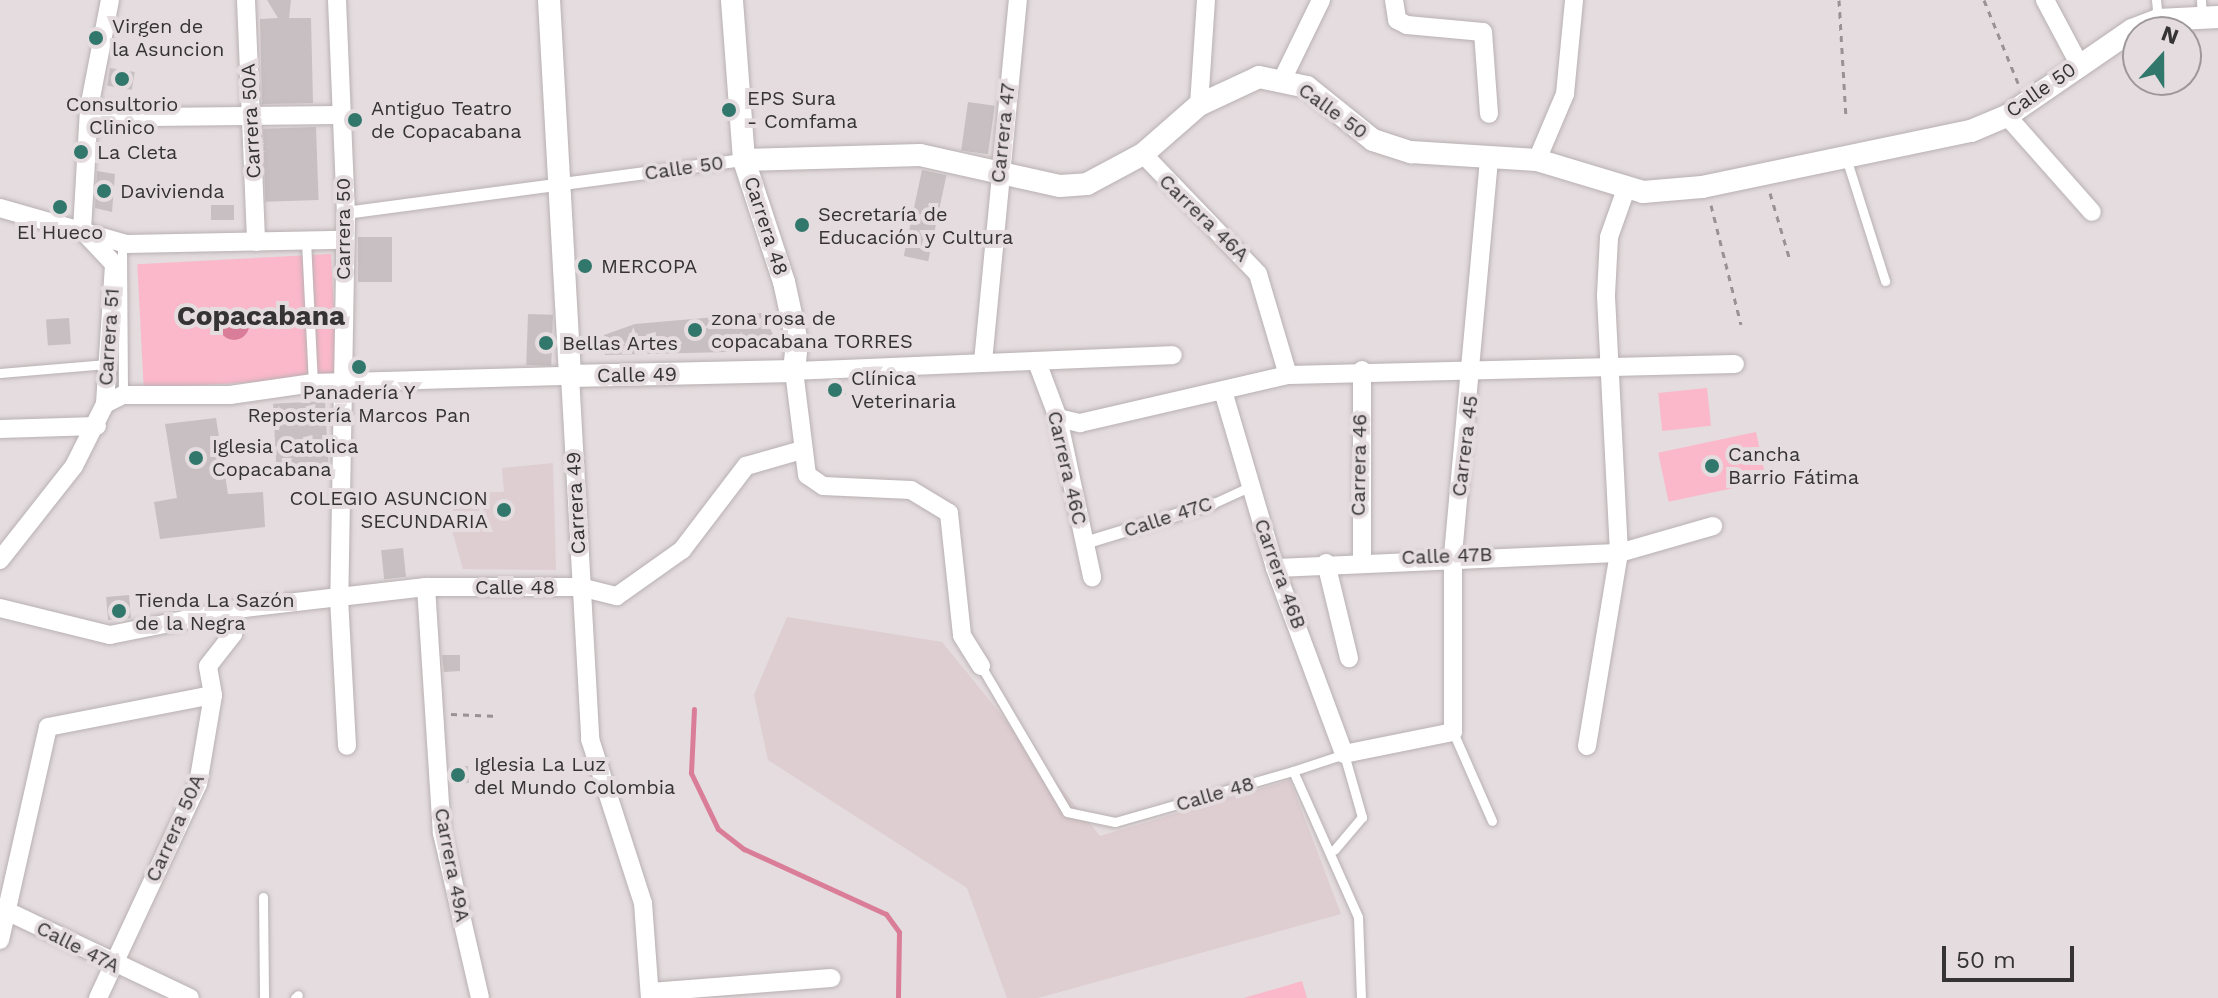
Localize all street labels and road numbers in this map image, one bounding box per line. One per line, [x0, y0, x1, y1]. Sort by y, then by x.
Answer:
street label: Calle 50 [2001, 57, 2081, 123]
street label: Carrera 50A [236, 63, 266, 179]
street label: Calle 50 [1294, 78, 1372, 144]
street label: Carrera 47 [986, 82, 1020, 184]
street label: Calle 50 [643, 151, 725, 185]
street label: Carrera 46A [1154, 169, 1254, 267]
street label: Carrera 48 [739, 173, 793, 279]
street label: Carrera 50 [331, 178, 355, 280]
street label: Carrera 51 [94, 287, 124, 387]
street label: Calle 49 [597, 362, 677, 388]
street label: Carrera 45 [1447, 394, 1483, 498]
street label: Carrera 46C [1042, 408, 1092, 528]
street label: Carrera 46 [1346, 413, 1372, 517]
street label: Carrera 49 [561, 451, 591, 555]
street label: Calle 47C [1121, 491, 1215, 543]
street label: Carrera 46B [1249, 515, 1311, 633]
street label: Calle 47B [1401, 542, 1493, 570]
street label: Calle 48 [475, 575, 555, 599]
street label: Carrera 50A [140, 770, 210, 886]
street label: Calle 48 [1173, 771, 1257, 817]
street label: Carrera 49A [429, 806, 475, 924]
street label: Calle 47A [32, 916, 124, 978]

